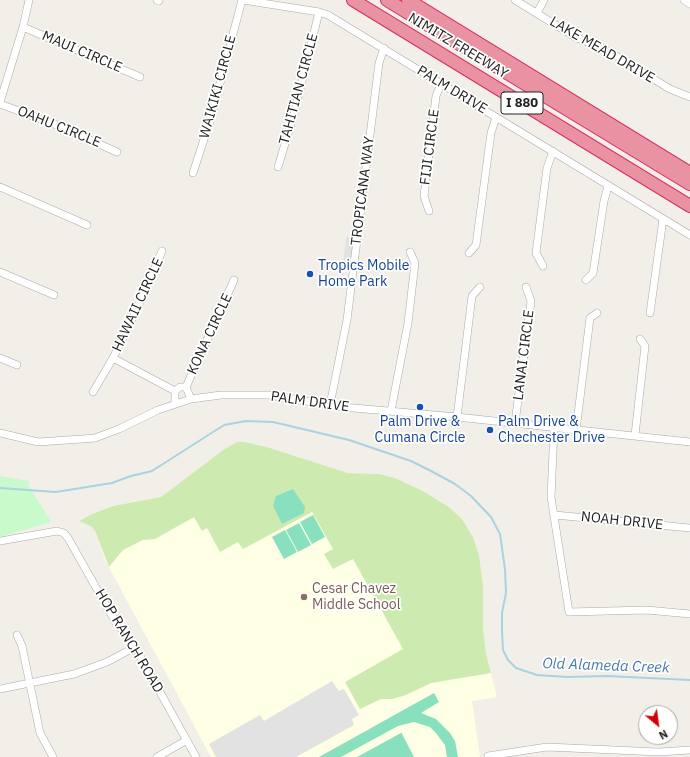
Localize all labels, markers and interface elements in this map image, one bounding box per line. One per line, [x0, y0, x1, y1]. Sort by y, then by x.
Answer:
street label: NIMITZ FREEWAY [405, 9, 511, 83]
street label: LAKE MEAD DRIVE [547, 13, 657, 87]
street label: MAUI CIRCLE [39, 28, 125, 76]
street label: TAHITIAN CIRCLE [276, 32, 322, 146]
street label: WAIKIKI CIRCLE [196, 34, 240, 140]
street label: PALM DRIVE [414, 62, 490, 118]
road number: I 880 [501, 92, 543, 114]
street label: OAHU CIRCLE [15, 103, 103, 151]
street label: FIJI CIRCLE [417, 108, 443, 186]
street label: TROPICANA WAY [348, 136, 378, 246]
street label: HAWAII CIRCLE [109, 255, 167, 355]
place label: Tropics Mobile Home Park [318, 258, 409, 290]
marker: Tropics Mobile Home Park [305, 269, 315, 279]
street label: KONA CIRCLE [184, 291, 236, 377]
street label: LANAI CIRCLE [510, 309, 538, 401]
street label: PALM DRIVE [270, 388, 350, 416]
marker: Palm Drive & Cumana Circle [415, 402, 425, 412]
place label: Palm Drive & Cumana Circle [375, 414, 465, 446]
place label: Palm Drive & Chechester Drive [498, 414, 605, 446]
marker: Palm Drive & Chechester Drive [485, 425, 495, 435]
street label: NOAH DRIVE [580, 508, 664, 534]
place label: Cesar Chavez Middle School [312, 581, 401, 614]
street label: HOP RANCH ROAD [91, 586, 167, 696]
marker: Cesar Chavez Middle School [299, 592, 309, 602]
water label: Old Alameda Creek [542, 655, 670, 677]
north arrow [638, 705, 678, 745]
text: N [656, 727, 670, 743]

